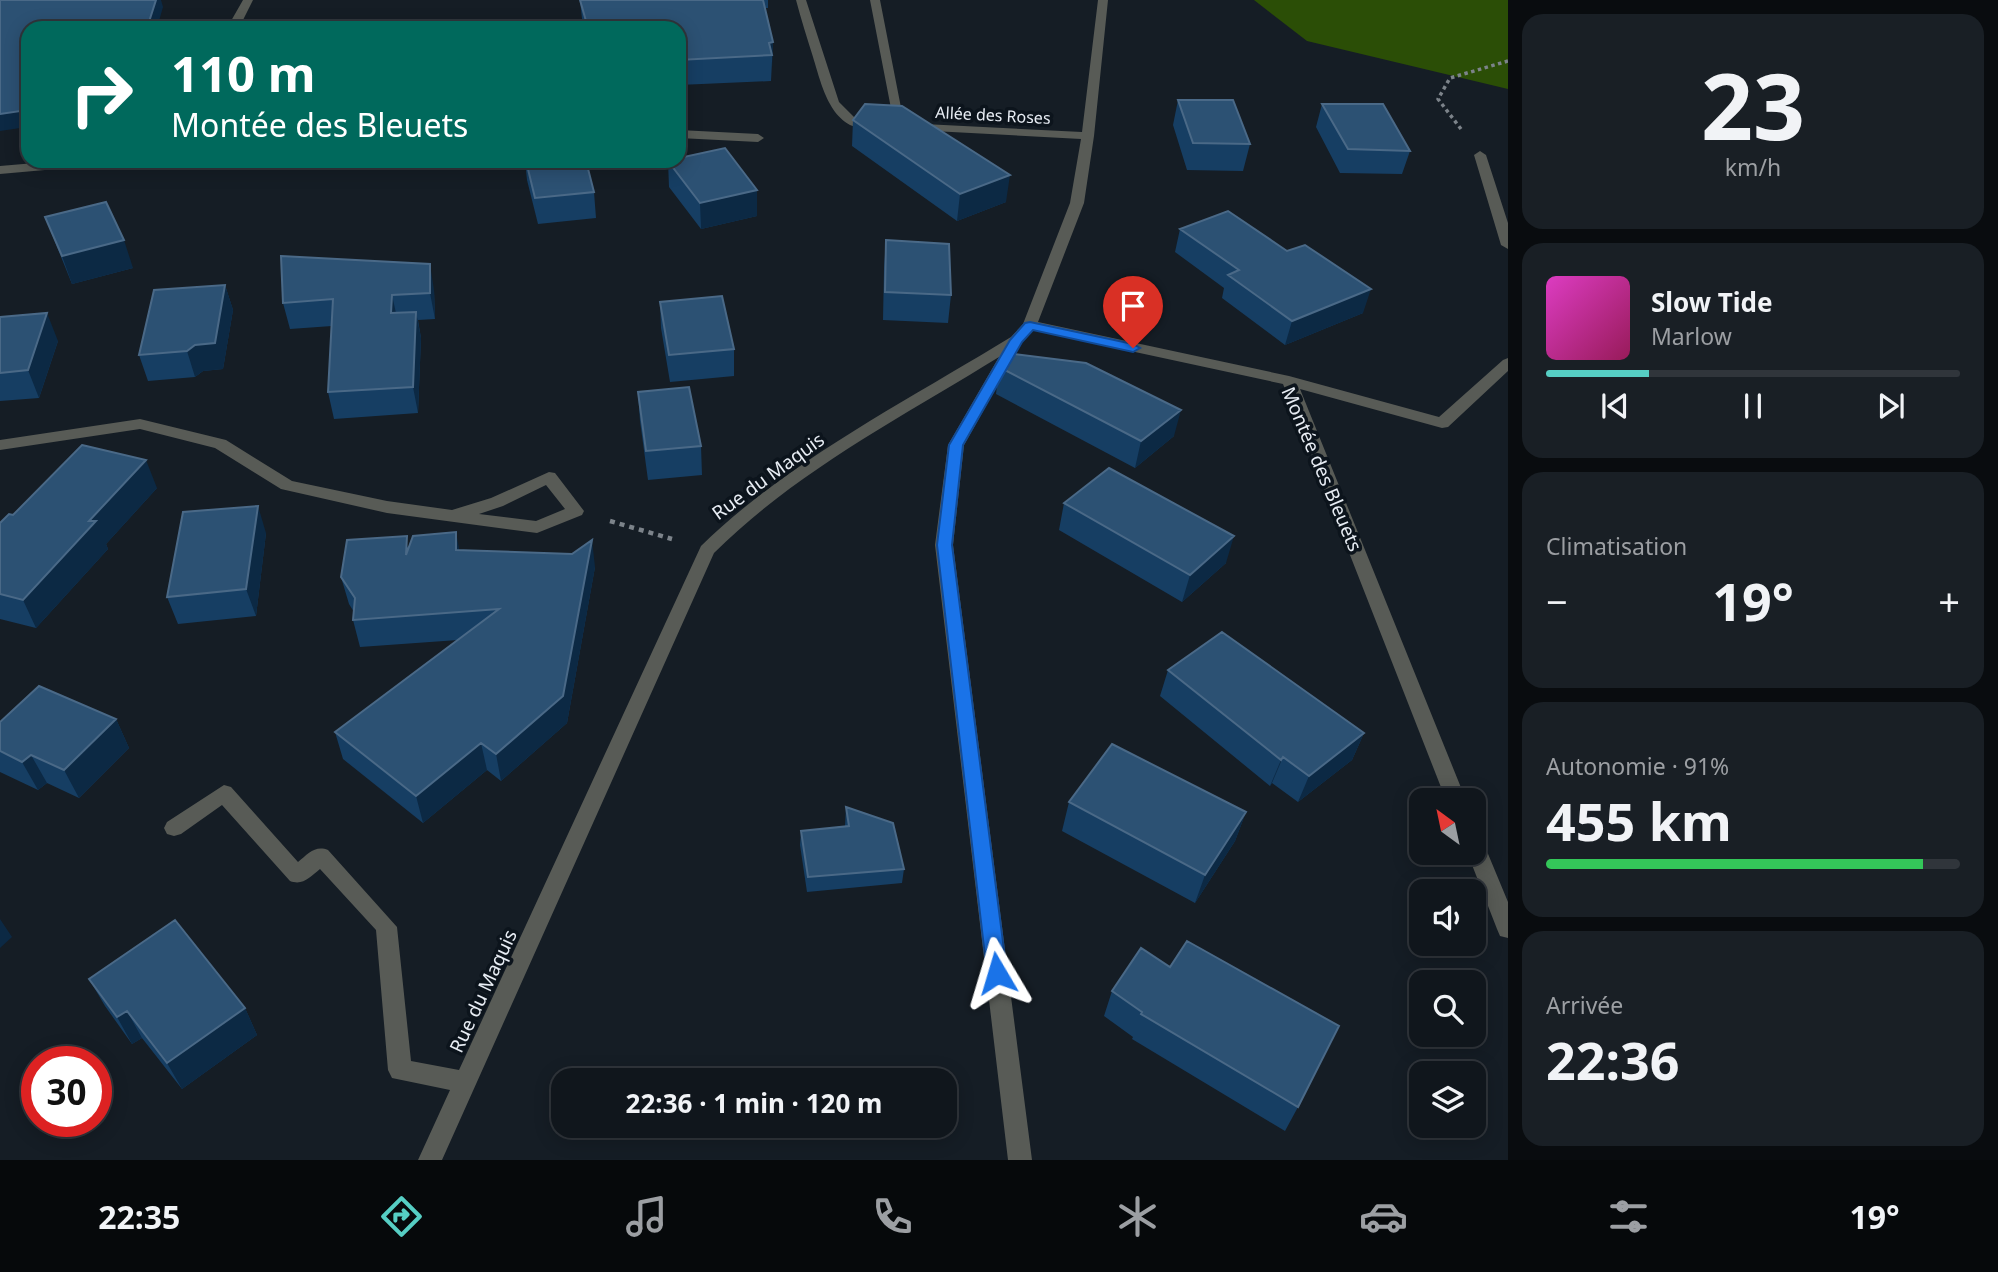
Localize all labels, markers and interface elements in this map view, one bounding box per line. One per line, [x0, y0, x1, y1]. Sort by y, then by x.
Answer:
text: 110 m [171, 40, 316, 106]
text: 23 [1701, 43, 1805, 167]
icon: right [56, 49, 147, 140]
street label: Allée des Roses [935, 101, 1051, 129]
text: Montée des Bleuets [171, 103, 468, 146]
text: km/h [1725, 151, 1781, 183]
pin [1103, 276, 1163, 348]
text: Slow Tide [1651, 284, 1773, 320]
icon: arrive [1114, 287, 1152, 325]
text: Marlow [1651, 320, 1732, 352]
street label: Montée des Bleuets [1276, 383, 1368, 555]
icon: previous [1596, 387, 1634, 425]
icon: pause [1734, 387, 1772, 425]
icon: next [1872, 387, 1910, 425]
street label: Rue du Maquis [707, 426, 829, 526]
text: Climatisation [1546, 530, 1687, 562]
text: 19° [1712, 565, 1794, 636]
text: − [1546, 575, 1568, 627]
text: + [1938, 575, 1960, 627]
text: Autonomie · 91% [1546, 750, 1729, 782]
text: 455 km [1546, 785, 1732, 856]
north arrow [1409, 788, 1486, 864]
map controls [1409, 788, 1486, 1138]
button: sound [1409, 879, 1486, 956]
street label: Rue du Maquis [443, 925, 523, 1057]
position arrow [960, 936, 1034, 1010]
button: search [1409, 970, 1486, 1047]
text: Arrivée [1546, 989, 1623, 1021]
text: 22:36 [1546, 1024, 1680, 1095]
speed limit sign: 30 [21, 1046, 112, 1137]
button: layers [1409, 1061, 1486, 1138]
text: 22:36 · 1 min · 120 m [626, 1085, 882, 1121]
icon: directions [377, 1192, 426, 1241]
icon: music [622, 1192, 671, 1241]
icon: phone [868, 1192, 917, 1241]
icon: climate [1113, 1192, 1162, 1241]
icon: car [1359, 1192, 1408, 1241]
icon: filters [1604, 1192, 1653, 1241]
text: 22:35 [98, 1195, 180, 1238]
text: 19° [1850, 1195, 1900, 1238]

